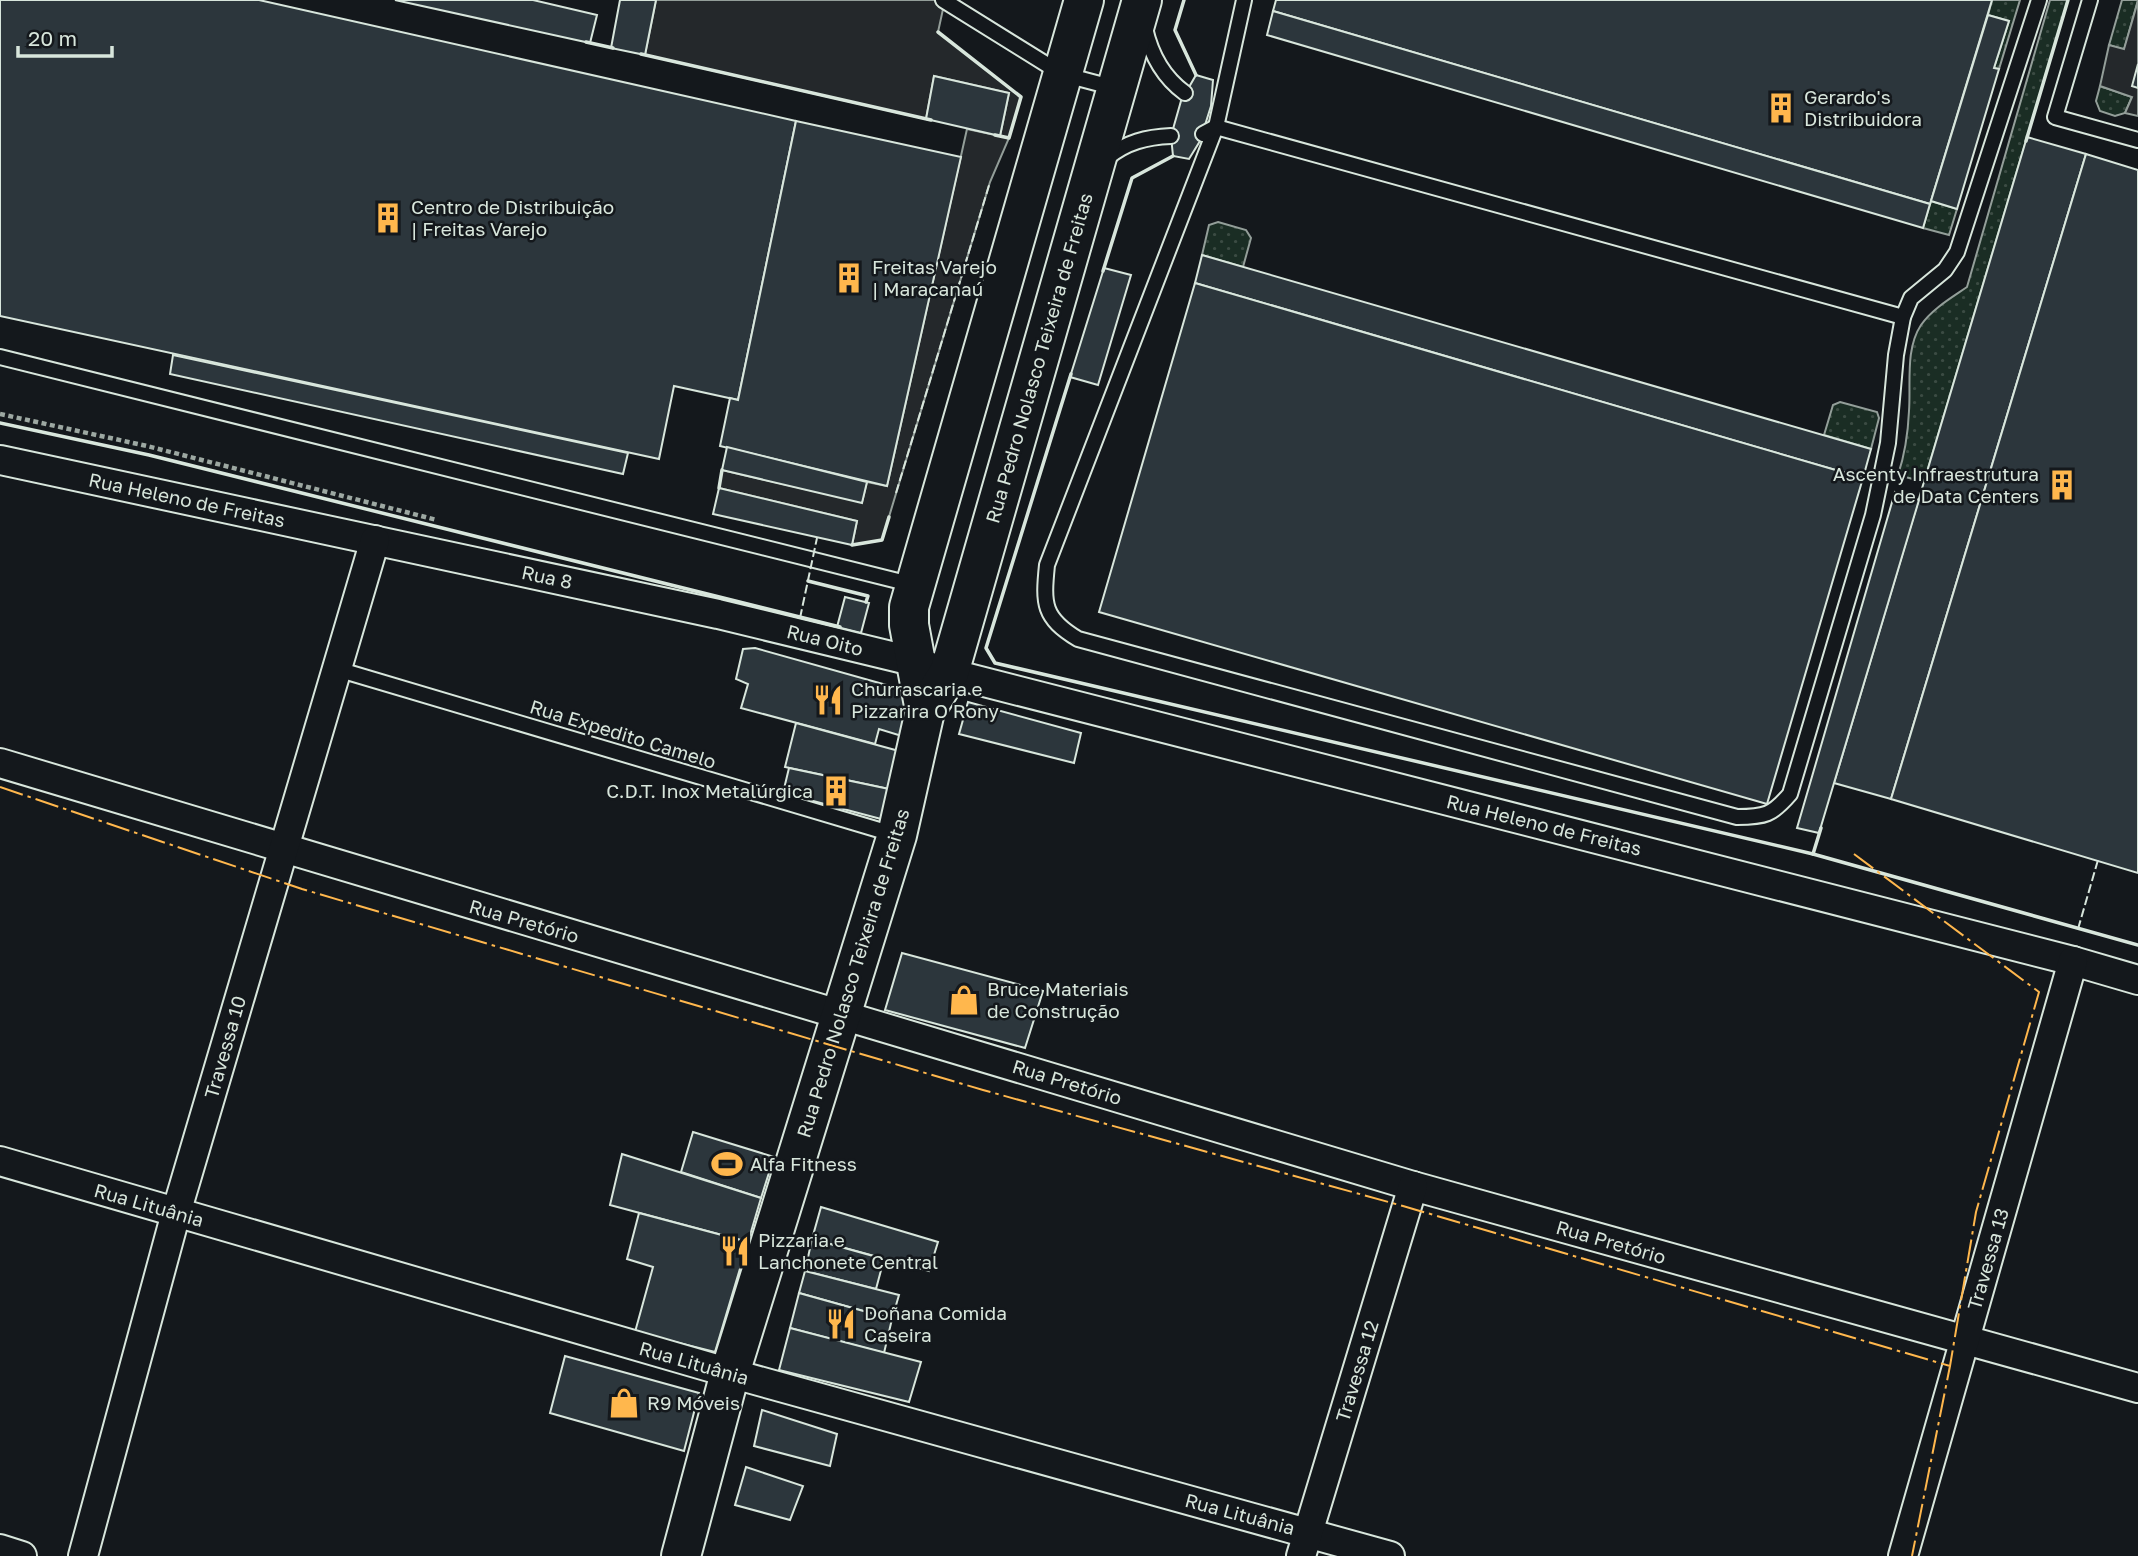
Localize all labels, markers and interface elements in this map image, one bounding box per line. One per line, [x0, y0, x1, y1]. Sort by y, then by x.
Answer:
scale bar [18, 14, 112, 58]
text: 20 m [28, 25, 77, 51]
place label: Gerardo's Distribuidora [1804, 85, 1922, 130]
building icon: Gerardo's Distribuidora [1764, 91, 1798, 125]
street label: Rua Pedro Nolasco Teixeira de Freitas [980, 190, 1097, 526]
place label: Centro de Distribuição | Freitas Varejo [411, 195, 614, 240]
building icon: Centro de Distribuição | Freitas Varejo [371, 201, 405, 235]
place label: Freitas Varejo | Maracanaú [872, 255, 997, 300]
building icon: Freitas Varejo | Maracanaú [832, 261, 866, 295]
place label: Ascenty Infraestrutura de Data Centers [1833, 462, 2039, 507]
street label: Rua Heleno de Freitas [87, 467, 287, 532]
building icon: Ascenty Infraestrutura de Data Centers [2045, 468, 2079, 502]
street label: Rua 8 [520, 560, 574, 593]
street label: Rua Oito [785, 619, 866, 660]
place label: Churrascaria e Pizzarira O Rony [851, 677, 999, 722]
restaurant icon: Churrascaria e Pizzarira O Rony [811, 683, 845, 717]
street label: Rua Expedito Camelo [527, 694, 719, 773]
building icon: C.D.T. Inox Metalúrgica [819, 774, 853, 808]
place label: C.D.T. Inox Metalúrgica [606, 779, 813, 802]
street label: Rua Heleno de Freitas [1444, 789, 1644, 860]
street label: Rua Pedro Nolasco Teixeira de Freitas [791, 806, 914, 1140]
street label: Rua Pretório [467, 894, 582, 947]
place label: Bruce Materiais de Construção [987, 977, 1129, 1022]
shop icon: Bruce Materiais de Construção [947, 983, 981, 1017]
street label: Travessa 10 [199, 993, 250, 1101]
street label: Rua Pretório [1010, 1054, 1125, 1109]
sports icon: Alfa Fitness [710, 1147, 744, 1181]
place label: Alfa Fitness [750, 1152, 857, 1175]
street label: Rua Lituânia [92, 1178, 207, 1231]
street label: Travessa 13 [1962, 1205, 2013, 1312]
street label: Rua Pretório [1554, 1215, 1669, 1268]
place label: Pizzaria e Lanchonete Central [758, 1228, 938, 1273]
restaurant icon: Pizzaria e Lanchonete Central [718, 1234, 752, 1268]
place label: Doñana Comida Caseira [864, 1301, 1007, 1346]
restaurant icon: Doñana Comida Caseira [824, 1307, 858, 1341]
street label: Travessa 12 [1330, 1317, 1383, 1424]
street label: Rua Lituânia [637, 1336, 752, 1389]
shop icon: R9 Móveis [607, 1386, 641, 1420]
place label: R9 Móveis [647, 1391, 740, 1414]
street label: Rua Lituânia [1183, 1488, 1298, 1539]

